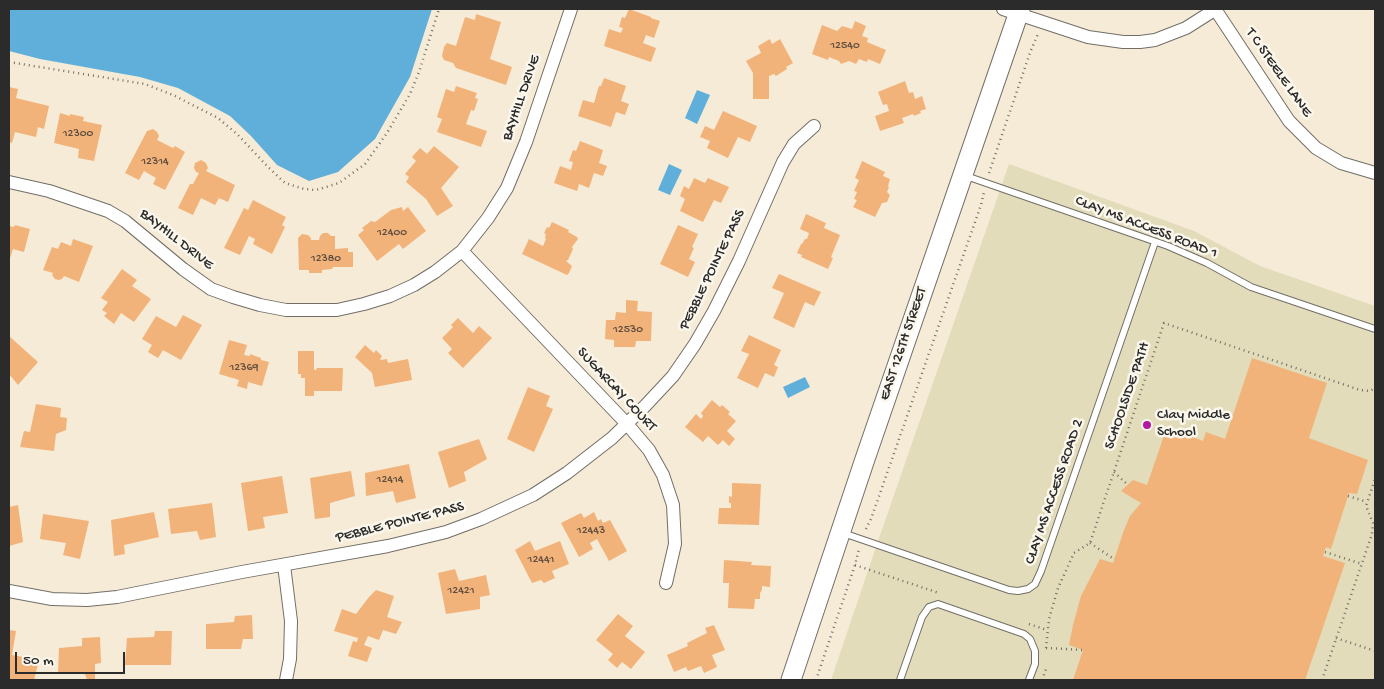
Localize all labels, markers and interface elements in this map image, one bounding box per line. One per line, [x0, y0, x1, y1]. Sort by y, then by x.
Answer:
street label: T C STEELE LANE [1241, 25, 1315, 121]
house number: 12540 [830, 39, 860, 53]
street label: BAYHILL DRIVE [499, 53, 545, 143]
house number: 12300 [63, 127, 93, 141]
house number: 12314 [141, 155, 169, 169]
street label: CLAY MS ACCESS ROAD 1 [1072, 193, 1220, 263]
street label: BAYHILL DRIVE [135, 205, 217, 275]
street label: PEBBLE POINTE PASS [676, 207, 750, 333]
house number: 12400 [377, 226, 407, 240]
house number: 12380 [311, 252, 341, 266]
street label: EAST 126TH STREET [876, 285, 932, 403]
house number: 12530 [613, 323, 643, 337]
street label: SCHOOLSIDE PATH [1101, 340, 1155, 452]
street label: SUGARCAY COURT [572, 344, 660, 436]
house number: 12369 [229, 361, 259, 375]
place label: Clay Middle School [1157, 407, 1230, 442]
street label: CLAY MS ACCESS ROAD 2 [1022, 417, 1088, 567]
marker: Clay Middle School [1141, 419, 1153, 431]
house number: 12414 [377, 473, 403, 487]
street label: PEBBLE POINTE PASS [334, 498, 466, 548]
house number: 12443 [577, 524, 605, 538]
house number: 12441 [528, 553, 554, 567]
house number: 12421 [447, 584, 475, 598]
scale bar [18, 642, 128, 674]
text: 50 m [23, 652, 54, 670]

